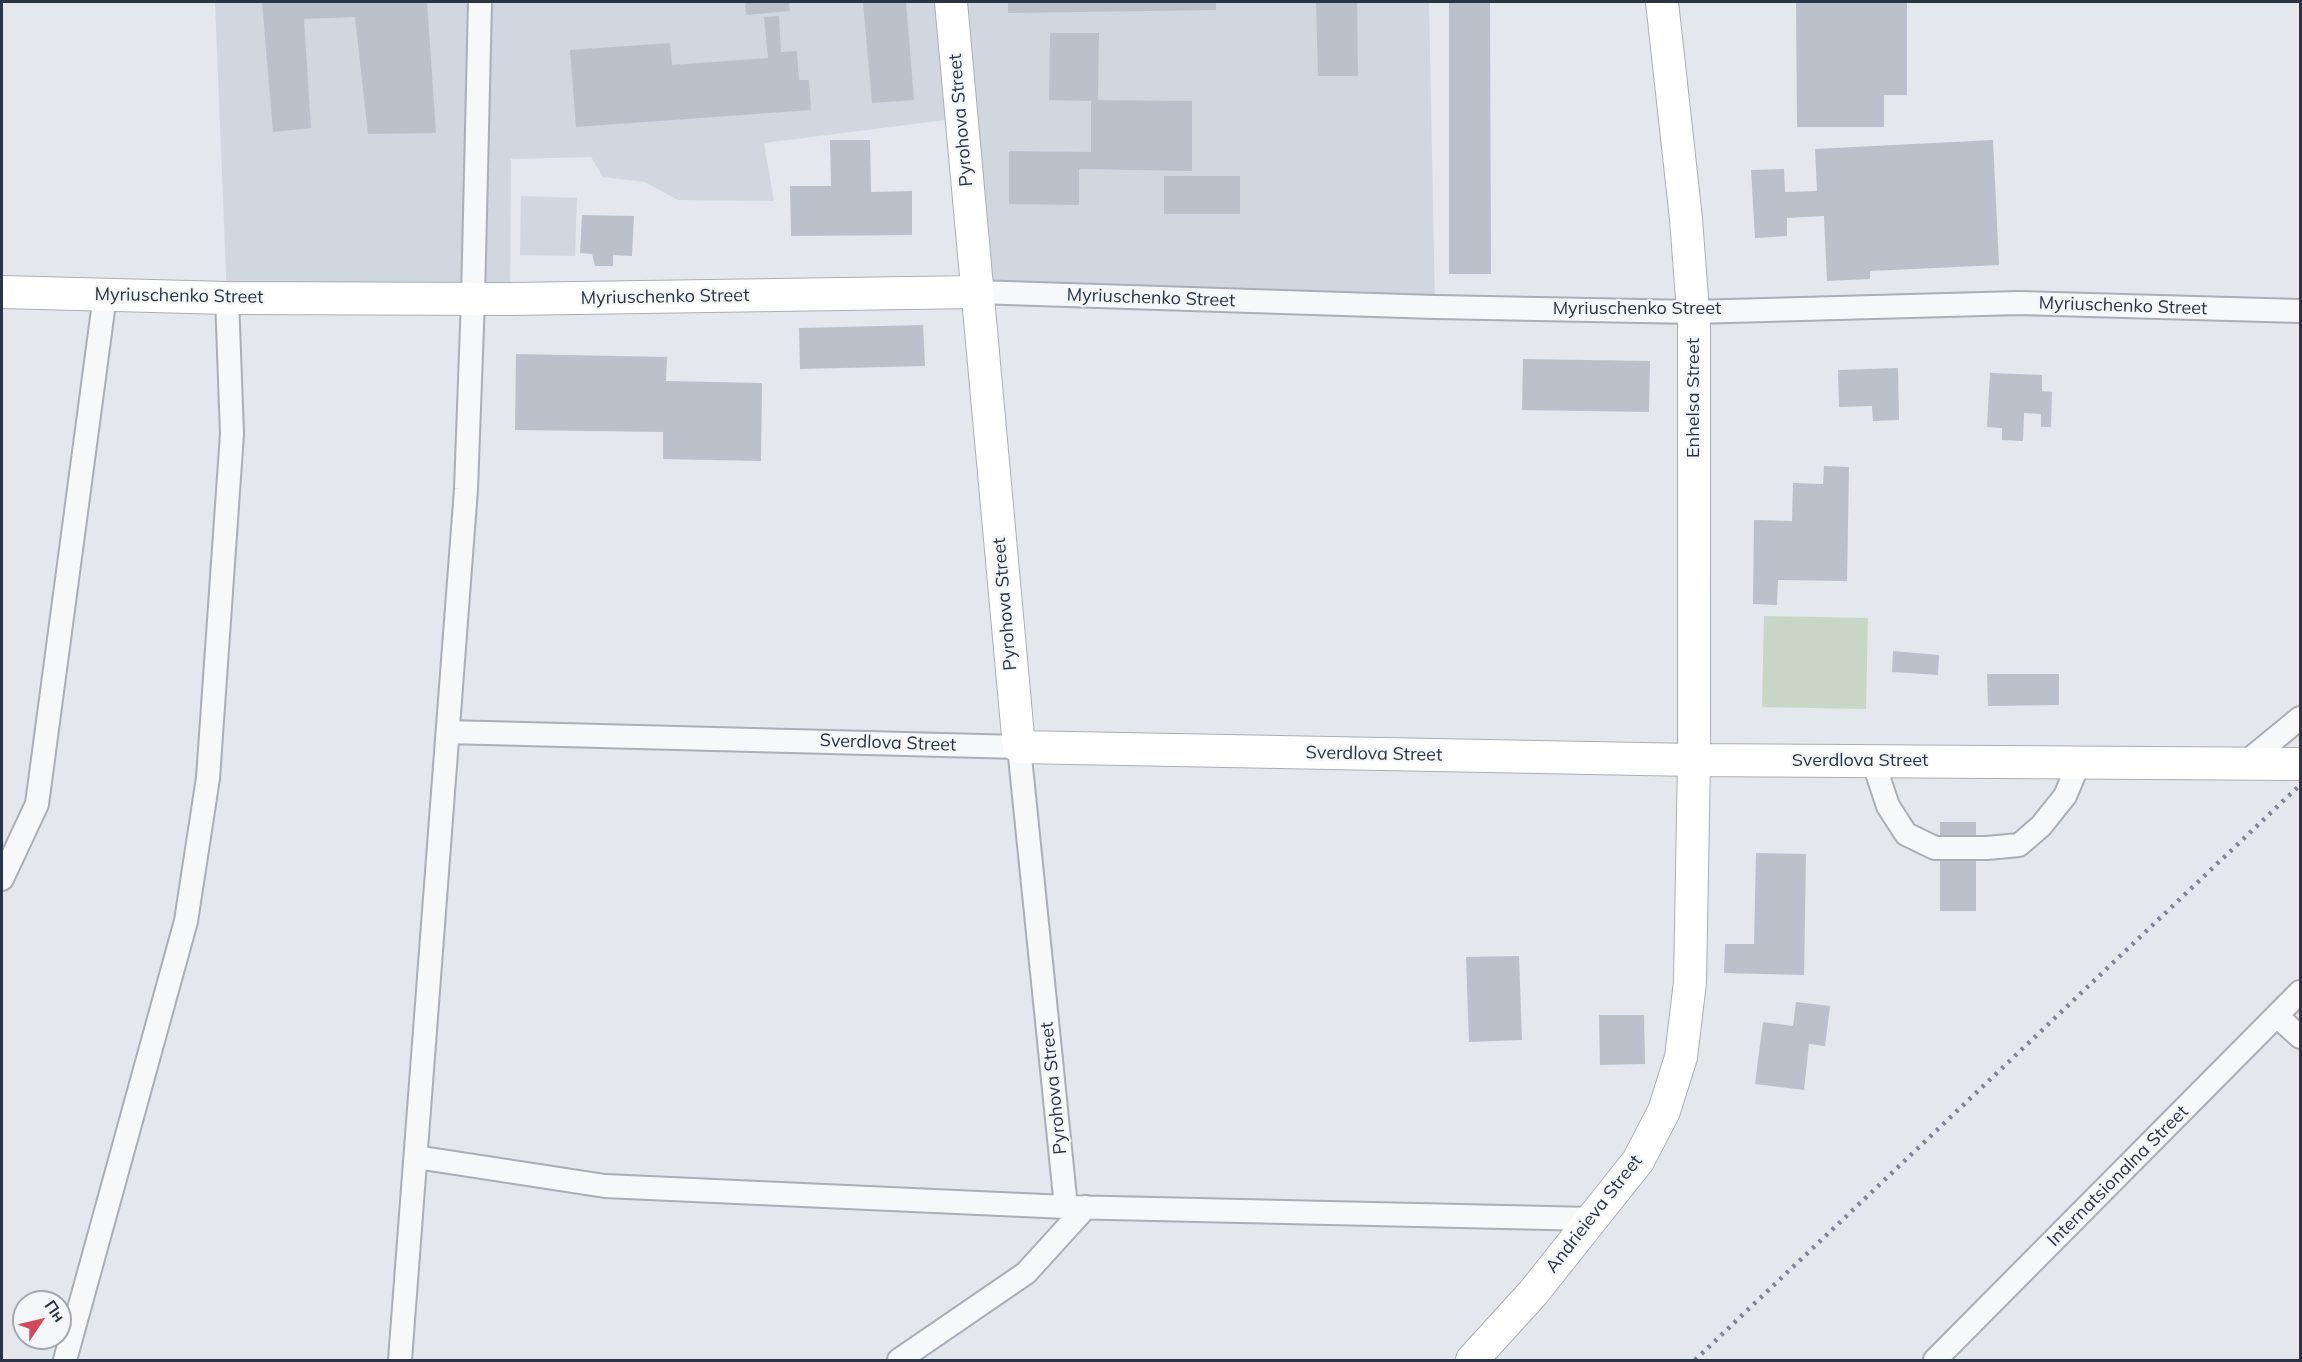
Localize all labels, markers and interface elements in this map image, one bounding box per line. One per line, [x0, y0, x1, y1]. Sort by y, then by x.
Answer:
street label: Pyrohova Street [944, 53, 978, 187]
street label: Myriuschenko Street [94, 284, 264, 308]
street label: Myriuschenko Street [1066, 284, 1236, 312]
street label: Myriuschenko Street [580, 285, 750, 309]
street label: Myriuschenko Street [2038, 292, 2208, 320]
street label: Myriuschenko Street [1553, 298, 1721, 320]
street label: Enhelsa Street [1683, 338, 1705, 458]
street label: Pyrohova Street [988, 537, 1022, 671]
street label: Sverdlova Street [819, 730, 957, 756]
street label: Sverdlova Street [1306, 742, 1442, 766]
street label: Sverdlova Street [1792, 750, 1928, 772]
street label: Pyrohova Street [1036, 1021, 1072, 1155]
street label: Internatsionalna Street [2043, 1101, 2193, 1251]
street label: Andrieieva Street [1541, 1151, 1647, 1277]
north arrow [12, 1290, 72, 1350]
text: Пн [41, 1296, 70, 1326]

